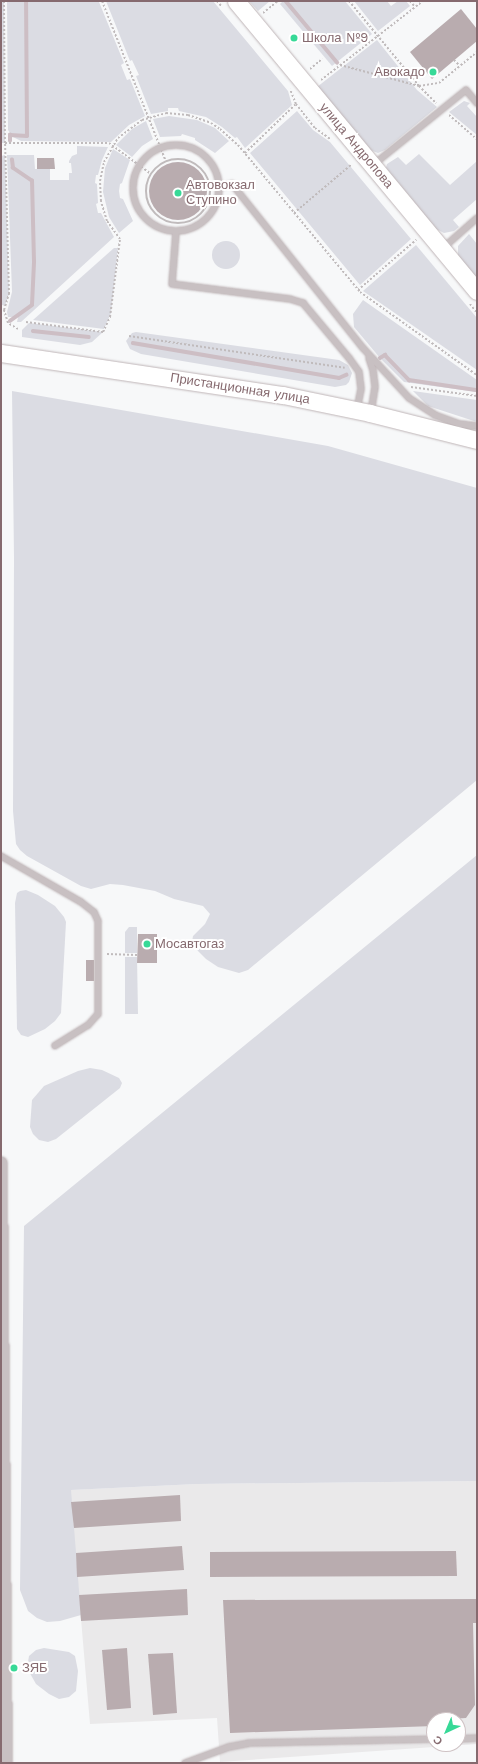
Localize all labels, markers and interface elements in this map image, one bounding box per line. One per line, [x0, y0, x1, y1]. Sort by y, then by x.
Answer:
place label: Школа №9 [302, 30, 368, 46]
marker: Школа №9 [289, 33, 299, 43]
place label: Авокадо [374, 64, 425, 80]
marker: Авокадо [428, 67, 438, 77]
street label: улица Андропова [316, 100, 396, 192]
place label: Автовокзал Ступино [186, 178, 255, 209]
marker: Автовокзал Ступино [173, 188, 183, 198]
street label: Пристанционная улица [169, 370, 311, 408]
place label: Мосавтогаз [155, 936, 224, 952]
marker: Мосавтогаз [142, 939, 152, 949]
place label: ЗЯБ [22, 1660, 48, 1676]
marker: ЗЯБ [9, 1663, 19, 1673]
north arrow [426, 1712, 466, 1752]
text: С [431, 1733, 445, 1748]

